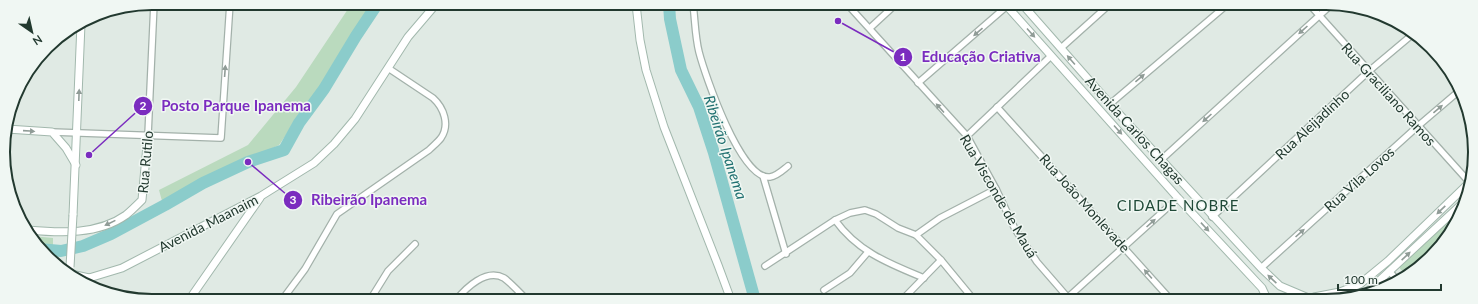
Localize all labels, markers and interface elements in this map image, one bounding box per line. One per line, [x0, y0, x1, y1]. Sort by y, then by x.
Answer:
north arrow [12, 12, 52, 52]
one-way arrow [1298, 26, 1308, 35]
one-way arrow [973, 27, 983, 36]
one-way arrow [1026, 28, 1036, 38]
text: N [31, 33, 45, 48]
street label: Rua Graciliano Ramos [1338, 39, 1440, 149]
callout: Educação Criativa [893, 43, 1048, 70]
text: Educação Criativa [921, 47, 1041, 65]
text: 1 [900, 49, 907, 64]
one-way arrow [1067, 54, 1076, 65]
one-way arrow [222, 65, 229, 77]
street label: Avenida Carlos Chagas [1082, 72, 1188, 188]
one-way arrow [1134, 74, 1145, 83]
street label: Rua Aleijadinho [1271, 85, 1353, 163]
one-way arrow [75, 89, 82, 101]
callout: Posto Parque Ipanema [133, 92, 318, 119]
water label: Ribeirão Ipanema [701, 93, 751, 202]
text: Posto Parque Ipanema [161, 96, 311, 114]
text: 2 [140, 98, 147, 113]
one-way arrow [936, 102, 945, 113]
one-way arrow [1433, 104, 1444, 113]
one-way arrow [1202, 113, 1212, 123]
one-way arrow [1113, 125, 1122, 135]
one-way arrow [23, 128, 35, 135]
street label: Rua Rutilo [134, 130, 156, 194]
street label: Rua Visconde de Mauá [957, 131, 1041, 261]
street label: Rua Vila Lovos [1320, 143, 1398, 215]
street label: Rua João Monlevade [1036, 150, 1134, 256]
callout: Ribeirão Ipanema [283, 186, 435, 213]
text: Ribeirão Ipanema [311, 190, 427, 208]
street label: Avenida Maanaim [155, 191, 261, 255]
text: 3 [290, 192, 297, 207]
district label: CIDADE NOBRE [1117, 196, 1239, 214]
one-way arrow [1436, 205, 1446, 215]
one-way arrow [1146, 218, 1157, 227]
one-way arrow [105, 220, 116, 226]
one-way arrow [1200, 221, 1209, 232]
one-way arrow [1295, 228, 1305, 238]
one-way arrow [1401, 252, 1410, 261]
scale bar [1338, 266, 1441, 292]
one-way arrow [1144, 268, 1153, 279]
text: 100 m [1344, 272, 1378, 287]
one-way arrow [1267, 275, 1277, 284]

